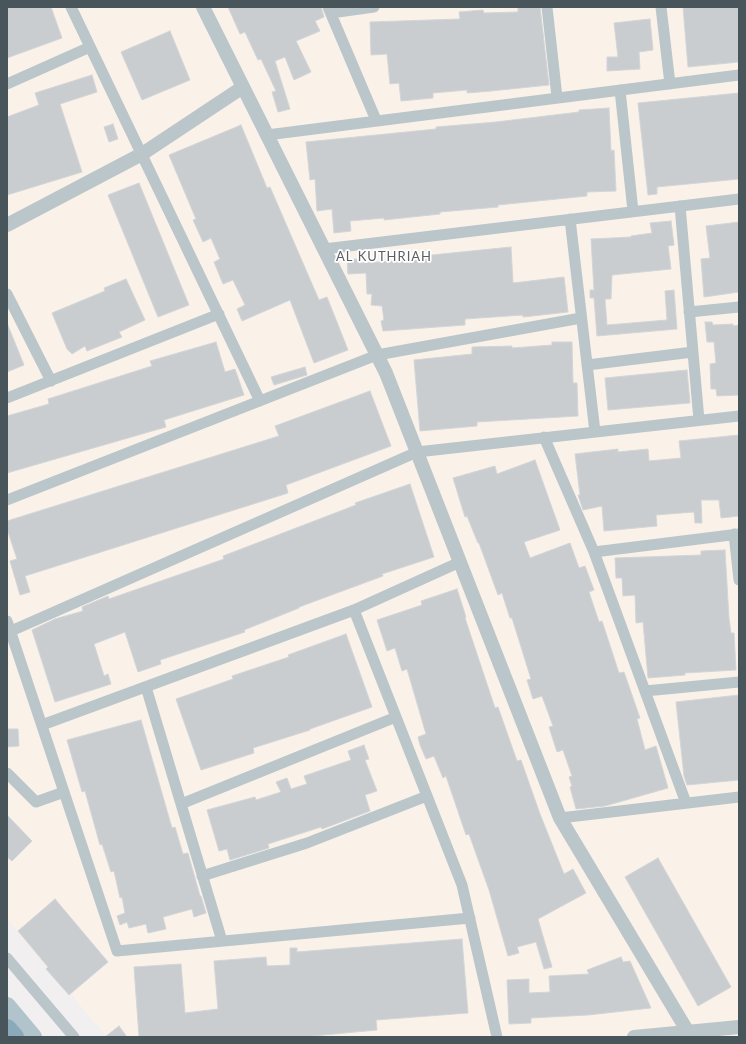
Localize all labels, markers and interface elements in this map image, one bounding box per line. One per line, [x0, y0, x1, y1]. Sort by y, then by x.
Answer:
district label: AL KUTHRIAH [336, 249, 432, 265]

